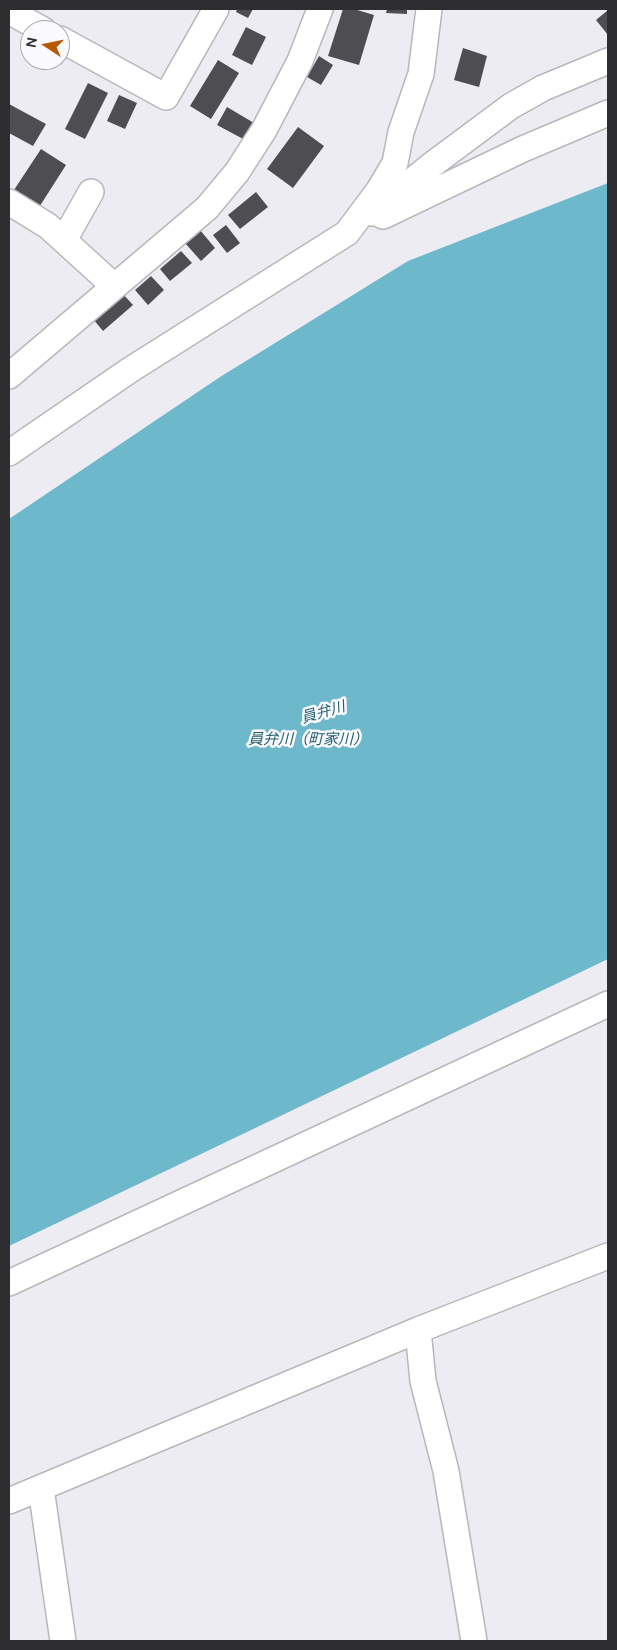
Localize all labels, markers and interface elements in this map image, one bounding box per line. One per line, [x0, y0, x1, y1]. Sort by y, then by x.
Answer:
north arrow [20, 20, 70, 70]
text: N [22, 36, 40, 49]
water label: 員弁川 [299, 697, 347, 727]
water label: 員弁川（町家川） [248, 730, 368, 748]

